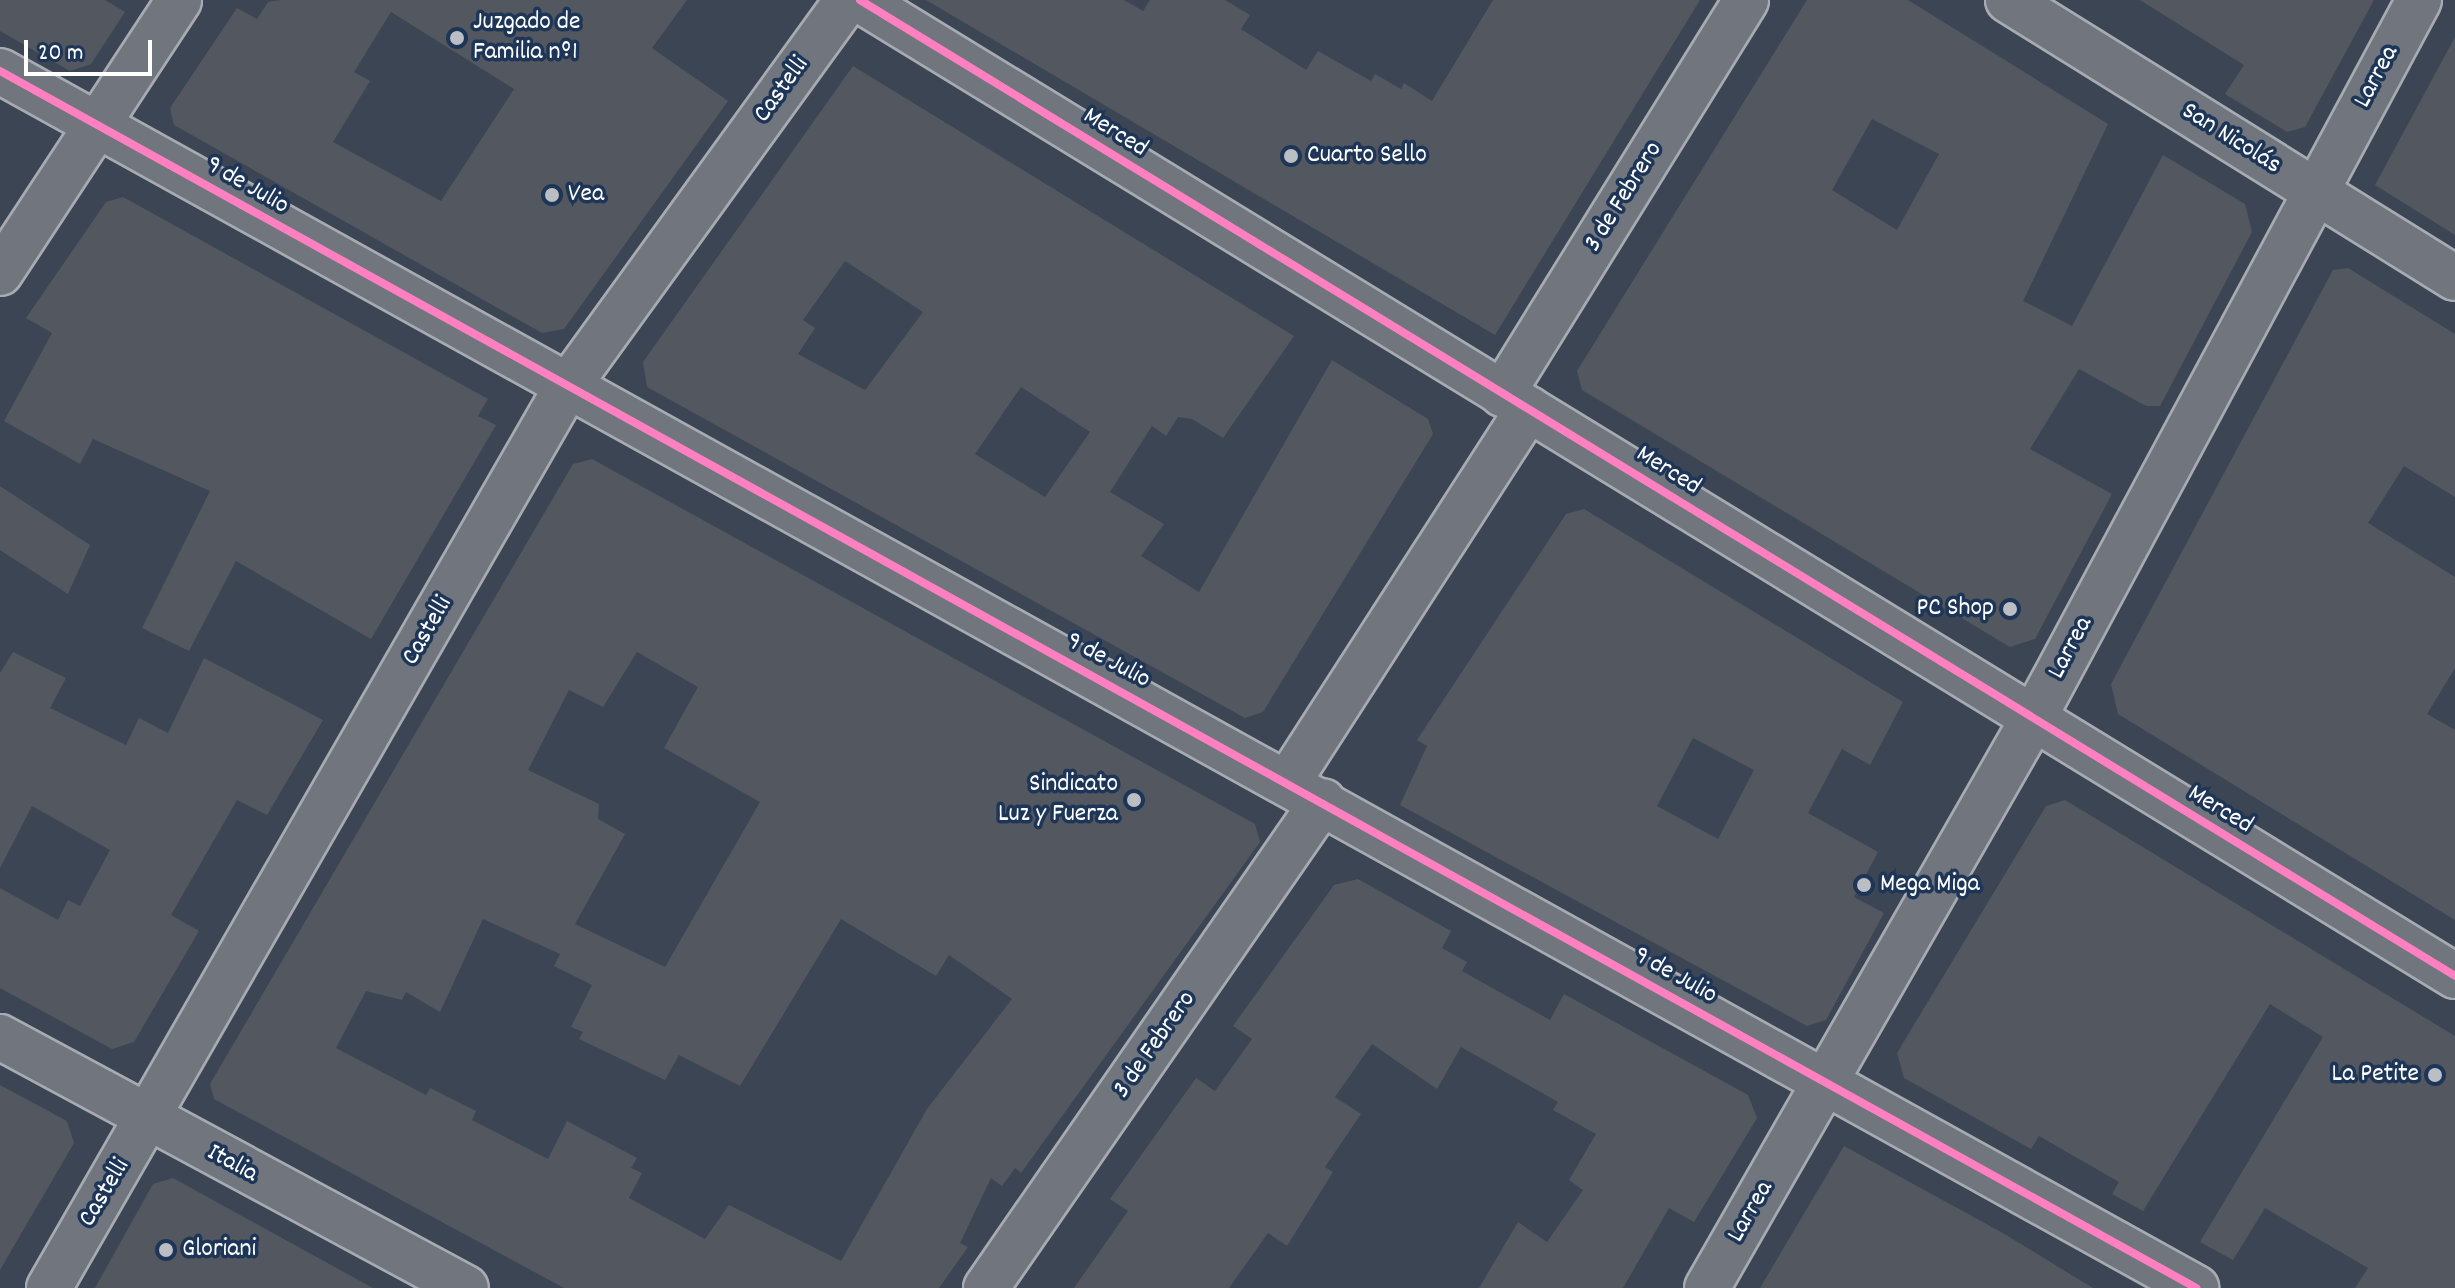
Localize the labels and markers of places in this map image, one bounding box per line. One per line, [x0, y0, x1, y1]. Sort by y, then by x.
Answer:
place label: Juzgado de Familia nº1 [473, 7, 580, 68]
marker: Juzgado de Familia nº1 [448, 29, 466, 47]
place label: Cuarto Sello [1307, 140, 1427, 172]
marker: Cuarto Sello [1282, 147, 1300, 165]
place label: Vea [568, 179, 604, 211]
marker: Vea [543, 186, 561, 204]
place label: PC Shop [1916, 593, 1994, 625]
marker: PC Shop [2001, 600, 2019, 618]
place label: Sindicato Luz y Fuerza [998, 769, 1118, 830]
marker: Sindicato Luz y Fuerza [1125, 791, 1143, 809]
place label: Mega Miga [1880, 869, 1980, 901]
marker: Mega Miga [1855, 876, 1873, 894]
place label: La Petite [2332, 1059, 2419, 1091]
marker: La Petite [2426, 1066, 2444, 1084]
place label: Gloriani [182, 1234, 256, 1266]
marker: Gloriani [157, 1241, 175, 1259]

